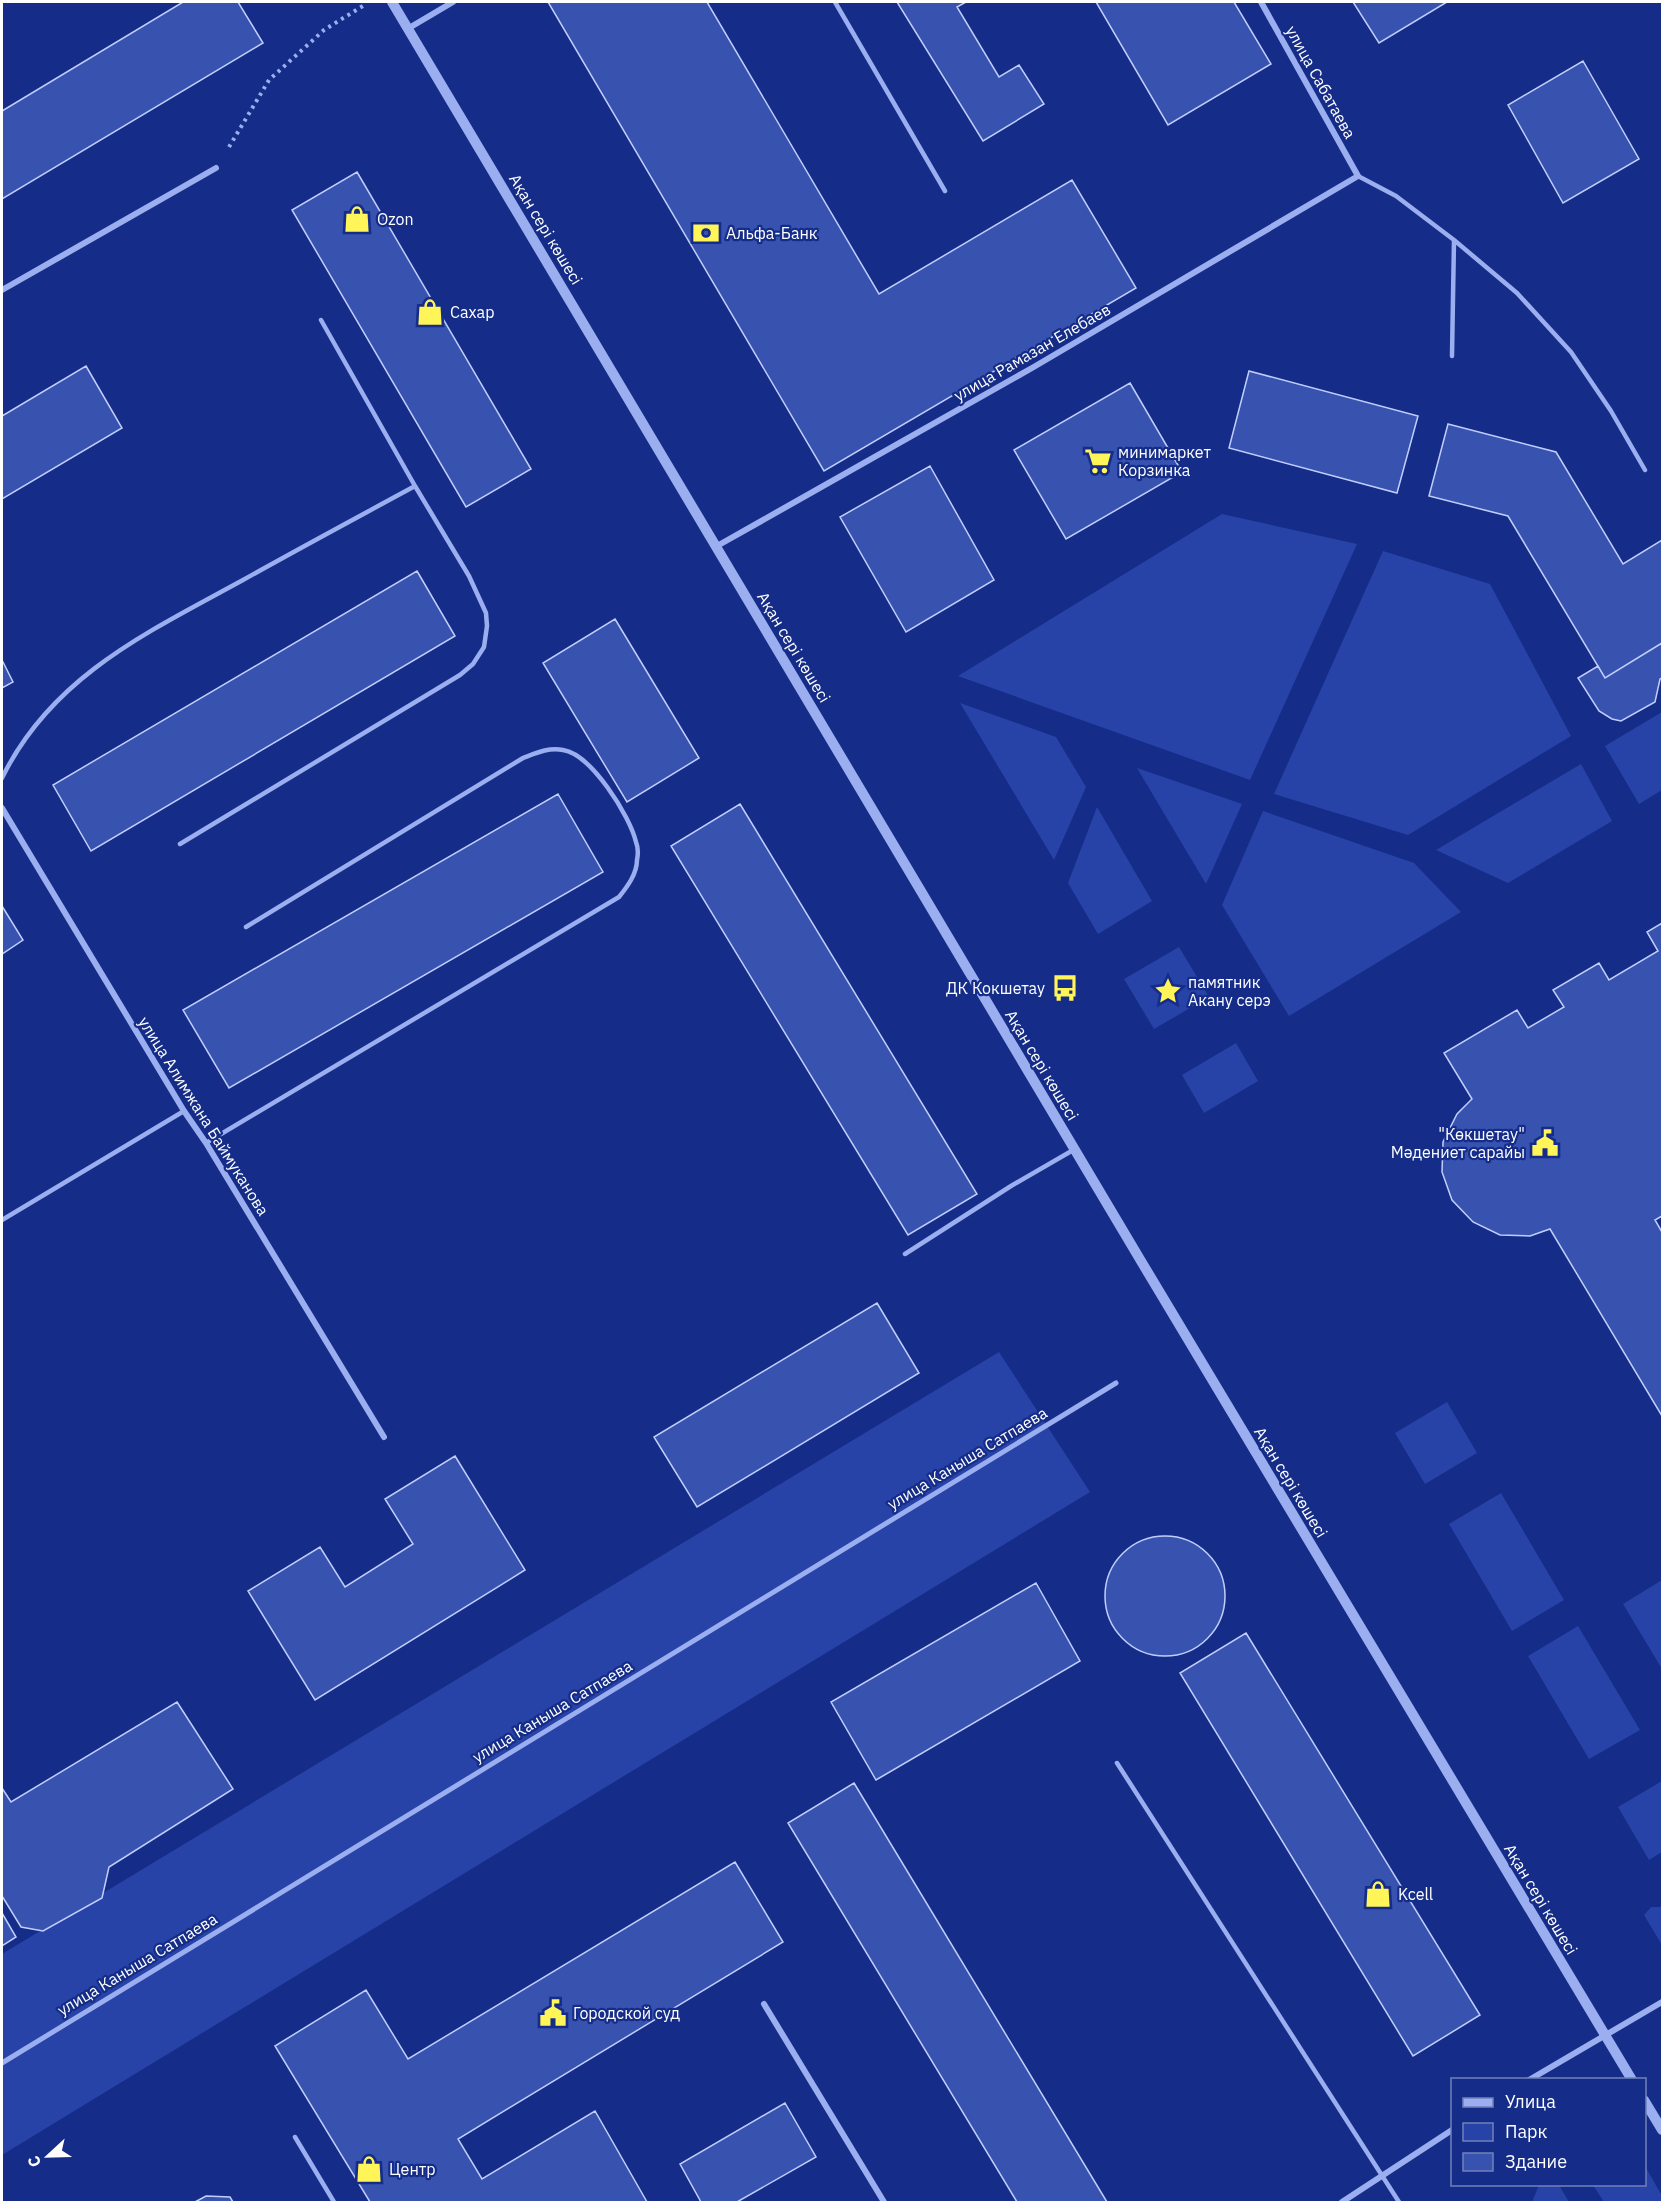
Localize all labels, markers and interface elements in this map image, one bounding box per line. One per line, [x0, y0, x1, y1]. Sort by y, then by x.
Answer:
street label: улица Сабатаева [1282, 22, 1361, 142]
street label: Ақан сері көшесі [505, 170, 587, 288]
shop icon: Ozon [342, 204, 372, 234]
place label: Ozon [377, 209, 414, 229]
bank icon: Альфа-Банк [691, 218, 721, 248]
place label: Альфа-Банк [726, 223, 818, 243]
shop icon: Сахар [415, 297, 445, 327]
street label: улица Рамазан Елебаев [950, 299, 1114, 405]
place label: Сахар [450, 302, 494, 322]
place label: минимаркет Корзинка [1118, 442, 1211, 480]
supermarket icon: минимаркет Корзинка [1083, 446, 1113, 476]
street label: Ақан сері көшесі [753, 588, 835, 706]
place label: памятник Акану серэ [1188, 972, 1271, 1010]
bus stop icon: ДК Кокшетау [1050, 973, 1080, 1003]
place icon: памятник Акану серэ [1153, 976, 1183, 1006]
place label: ДК Кокшетау [946, 978, 1045, 998]
street label: Ақан сері көшесі [1001, 1006, 1083, 1124]
street label: улица Алимжана Баймуканова [134, 1013, 274, 1220]
place label: "Көкшетау" Мәдениет сарайы [1391, 1124, 1525, 1162]
public building icon: "Көкшетау" Мәдениет сарайы [1530, 1128, 1560, 1158]
street label: улица Каныша Сатпаева [883, 1402, 1051, 1514]
street label: Ақан сері көшесі [1250, 1423, 1332, 1541]
street label: улица Каныша Сатпаева [468, 1655, 636, 1767]
street label: Ақан сері көшесі [1500, 1840, 1582, 1958]
shop icon: Kcell [1363, 1879, 1393, 1909]
place label: Kcell [1398, 1884, 1433, 1904]
street label: улица Каныша Сатпаева [53, 1908, 221, 2020]
public building icon: Городской суд [538, 1998, 568, 2028]
place label: Городской суд [573, 2003, 681, 2023]
legend [1451, 2078, 1646, 2186]
text: Улица [1505, 2090, 1556, 2113]
text: Парк [1505, 2120, 1548, 2143]
north arrow [18, 2126, 78, 2186]
text: Здание [1505, 2150, 1567, 2173]
text: С [23, 2153, 45, 2170]
shop icon: Центр [354, 2154, 384, 2184]
place label: Центр [389, 2159, 436, 2179]

